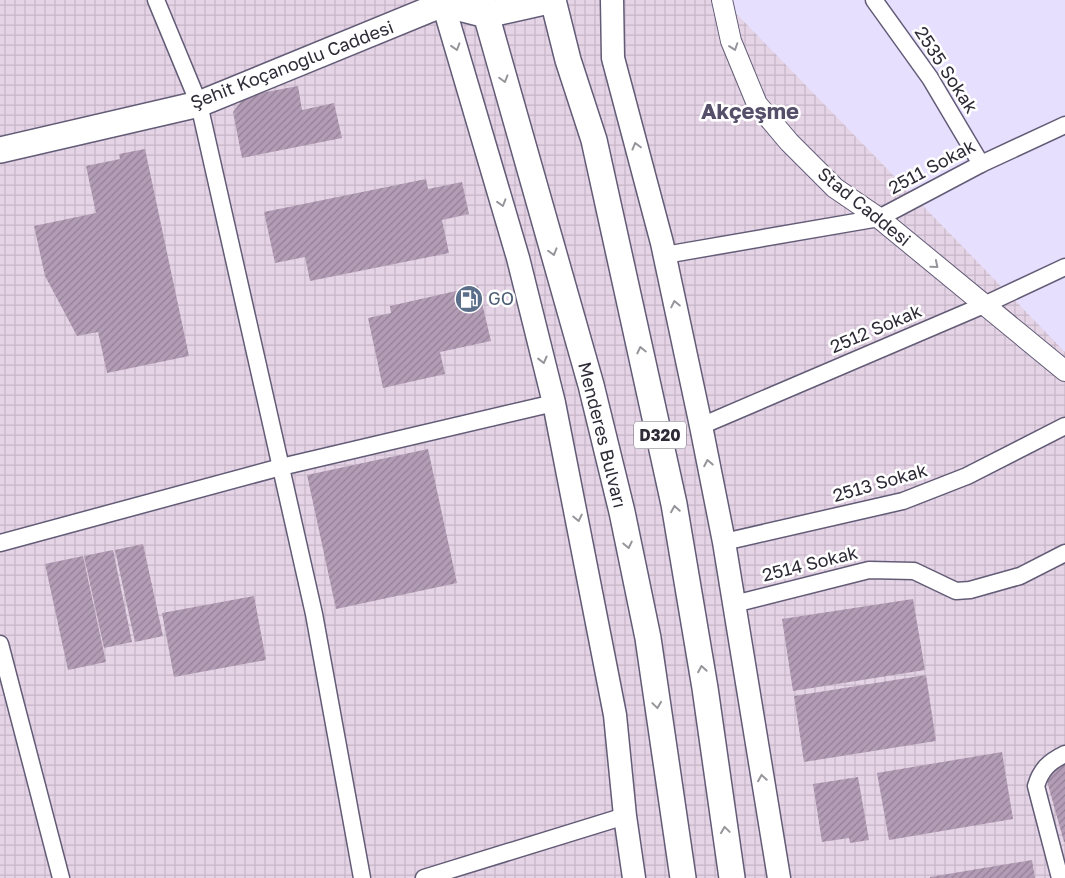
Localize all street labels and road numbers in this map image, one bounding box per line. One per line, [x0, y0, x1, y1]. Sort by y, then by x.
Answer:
street label: Şehit Koçanoğlu Caddesi [187, 15, 396, 113]
street label: 2535 Sokak [911, 22, 983, 117]
street label: 2511 Sokak [884, 134, 979, 198]
street label: Stad Caddesi [814, 162, 916, 250]
street label: 2512 Sokak [827, 299, 925, 357]
street label: Menderes Bulvarı [574, 359, 632, 510]
road number: D320 [634, 422, 686, 448]
street label: 2513 Sokak [830, 458, 930, 506]
street label: 2514 Sokak [760, 541, 860, 586]

